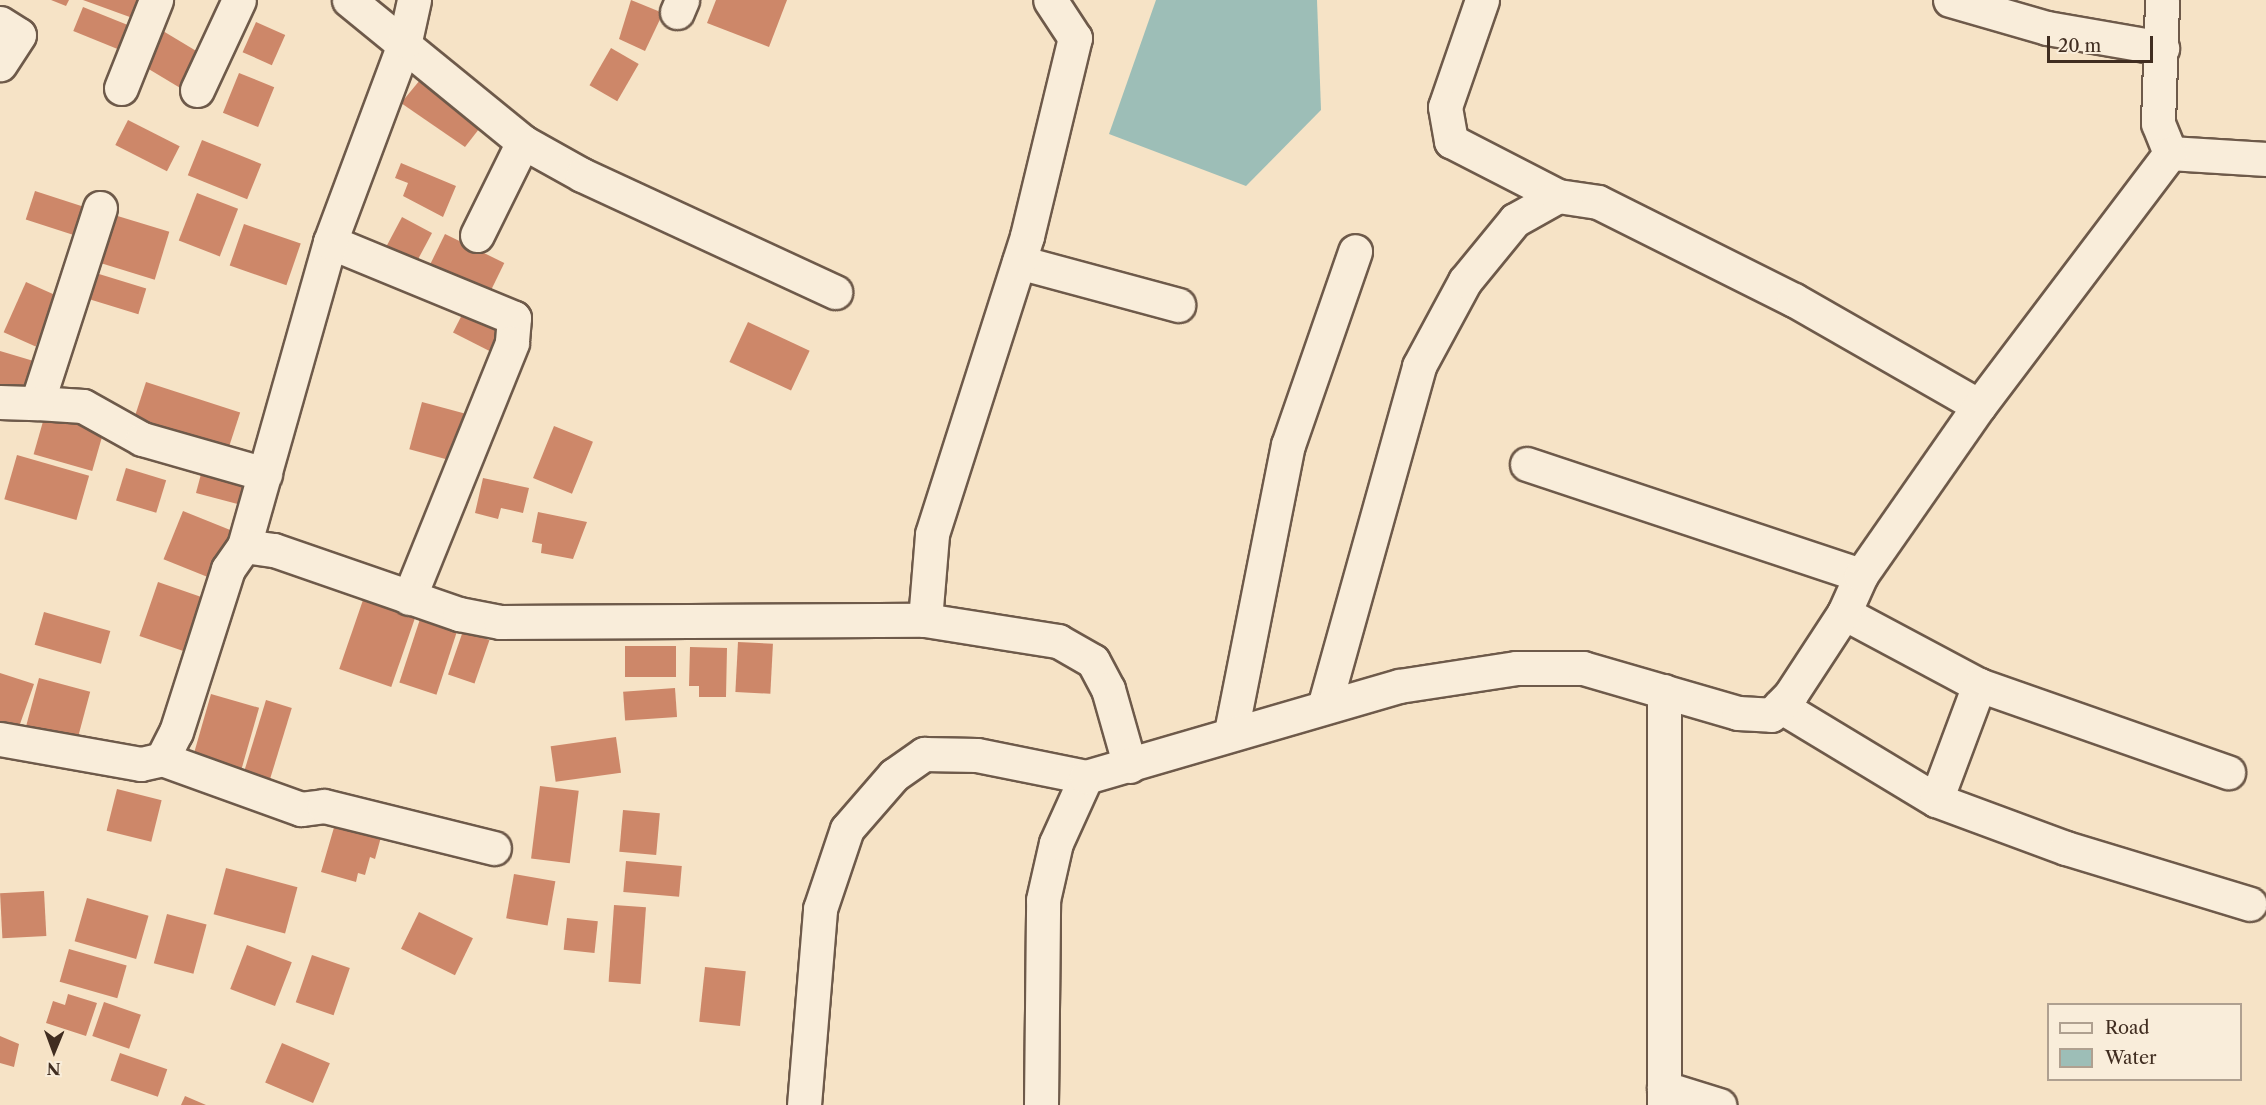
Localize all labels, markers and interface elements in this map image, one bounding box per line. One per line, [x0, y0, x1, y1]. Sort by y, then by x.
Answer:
scale bar [2050, 24, 2156, 62]
text: 20 m [2058, 35, 2101, 57]
legend [2047, 1003, 2242, 1081]
text: Road [2105, 1017, 2150, 1039]
north arrow [24, 1021, 84, 1081]
text: Water [2105, 1047, 2157, 1069]
text: N [47, 1059, 61, 1079]

